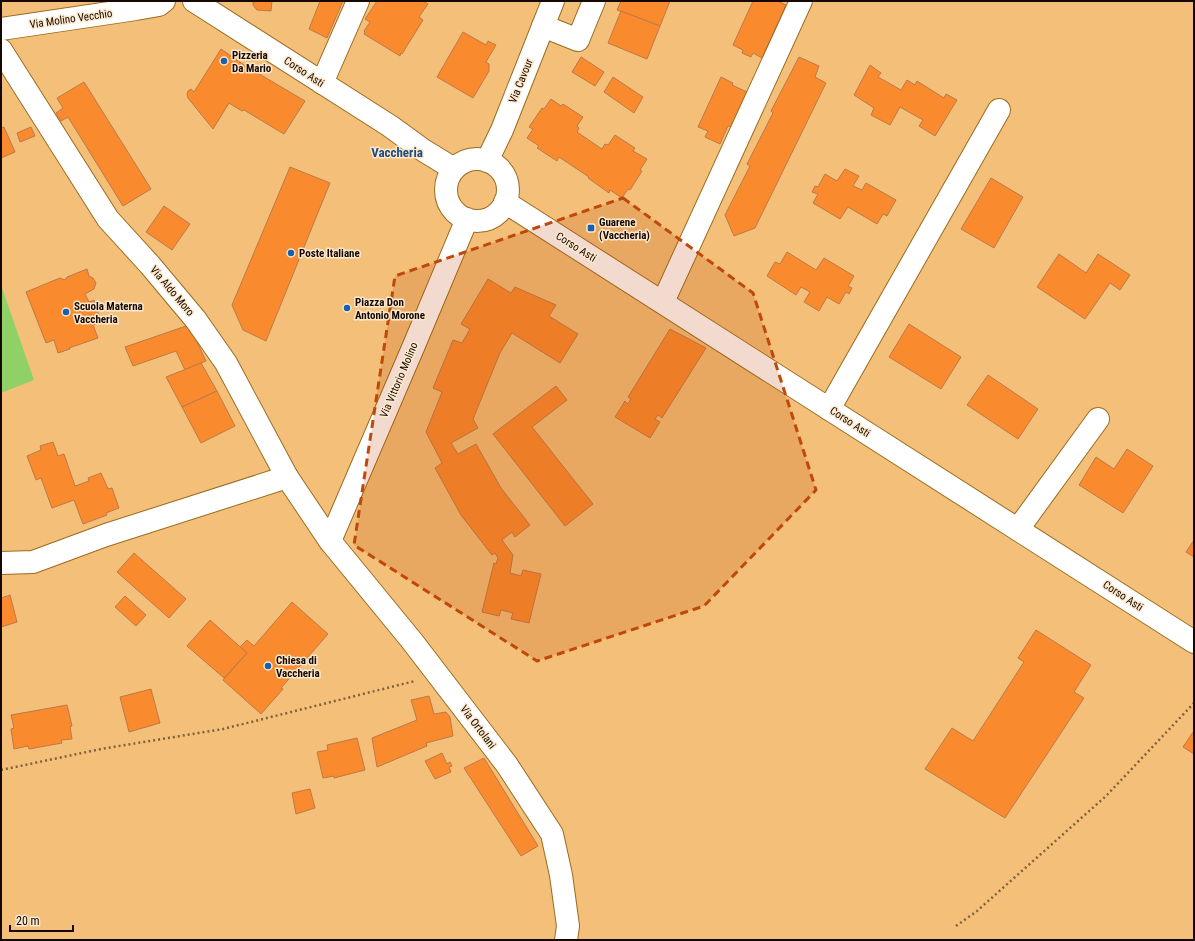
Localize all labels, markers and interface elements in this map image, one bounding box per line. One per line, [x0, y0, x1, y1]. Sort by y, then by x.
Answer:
street label: Via Molino Vecchio [29, 7, 114, 31]
place label: Pizzeria Da Mario [232, 49, 272, 75]
street label: Corso Asti [281, 54, 327, 90]
marker: Pizzeria Da Mario [219, 56, 229, 66]
street label: Via Cavour [506, 56, 536, 105]
district label: Vaccheria [371, 145, 423, 160]
place label: Guarene (Vaccheria) [599, 216, 650, 242]
marker: Guarene (Vaccheria) [586, 223, 596, 233]
street label: Corso Asti [553, 229, 599, 265]
place label: Poste Italiane [299, 247, 360, 260]
marker: Poste Italiane [286, 248, 296, 258]
street label: Via Aldo Moro [147, 263, 197, 319]
place label: Piazza Don Antonio Morone [355, 296, 425, 322]
place label: Scuola Materna Vaccheria [74, 300, 143, 326]
marker: Piazza Don Antonio Morone [342, 303, 352, 313]
marker: Scuola Materna Vaccheria [61, 307, 71, 317]
street label: Via Vittorio Molino [377, 340, 421, 420]
street label: Corso Asti [827, 404, 873, 440]
street label: Corso Asti [1100, 578, 1146, 614]
place label: Chiesa di Vaccheria [276, 654, 320, 680]
marker: Chiesa di Vaccheria [263, 661, 273, 671]
street label: Via Ortolani [457, 703, 499, 751]
scale bar [10, 907, 73, 933]
text: 20 m [16, 914, 40, 928]

